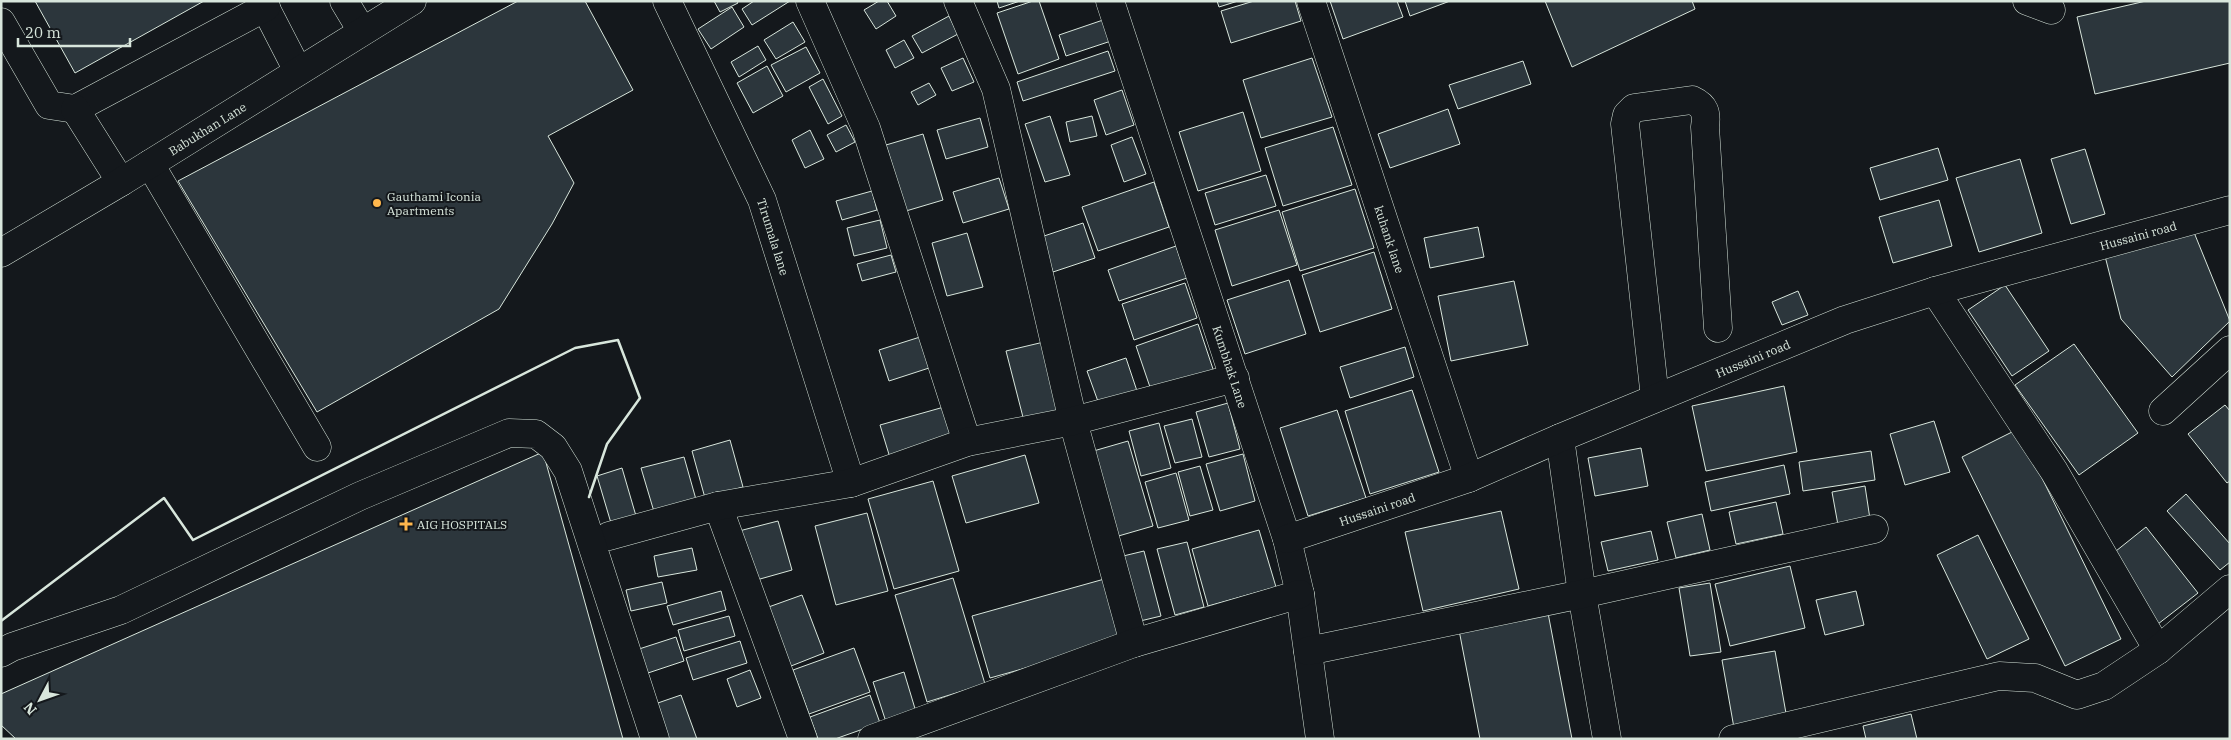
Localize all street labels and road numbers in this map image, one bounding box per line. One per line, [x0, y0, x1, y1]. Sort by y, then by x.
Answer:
street label: Babukhan Lane [166, 99, 249, 158]
street label: Tirumala lane [754, 196, 793, 277]
street label: kuhank lane [1372, 204, 1408, 275]
street label: Hussaini road [2098, 218, 2178, 253]
street label: Kumbhak Lane [1210, 324, 1251, 410]
street label: Hussaini road [1713, 336, 1792, 380]
street label: Hussaini road [1337, 489, 1417, 529]

